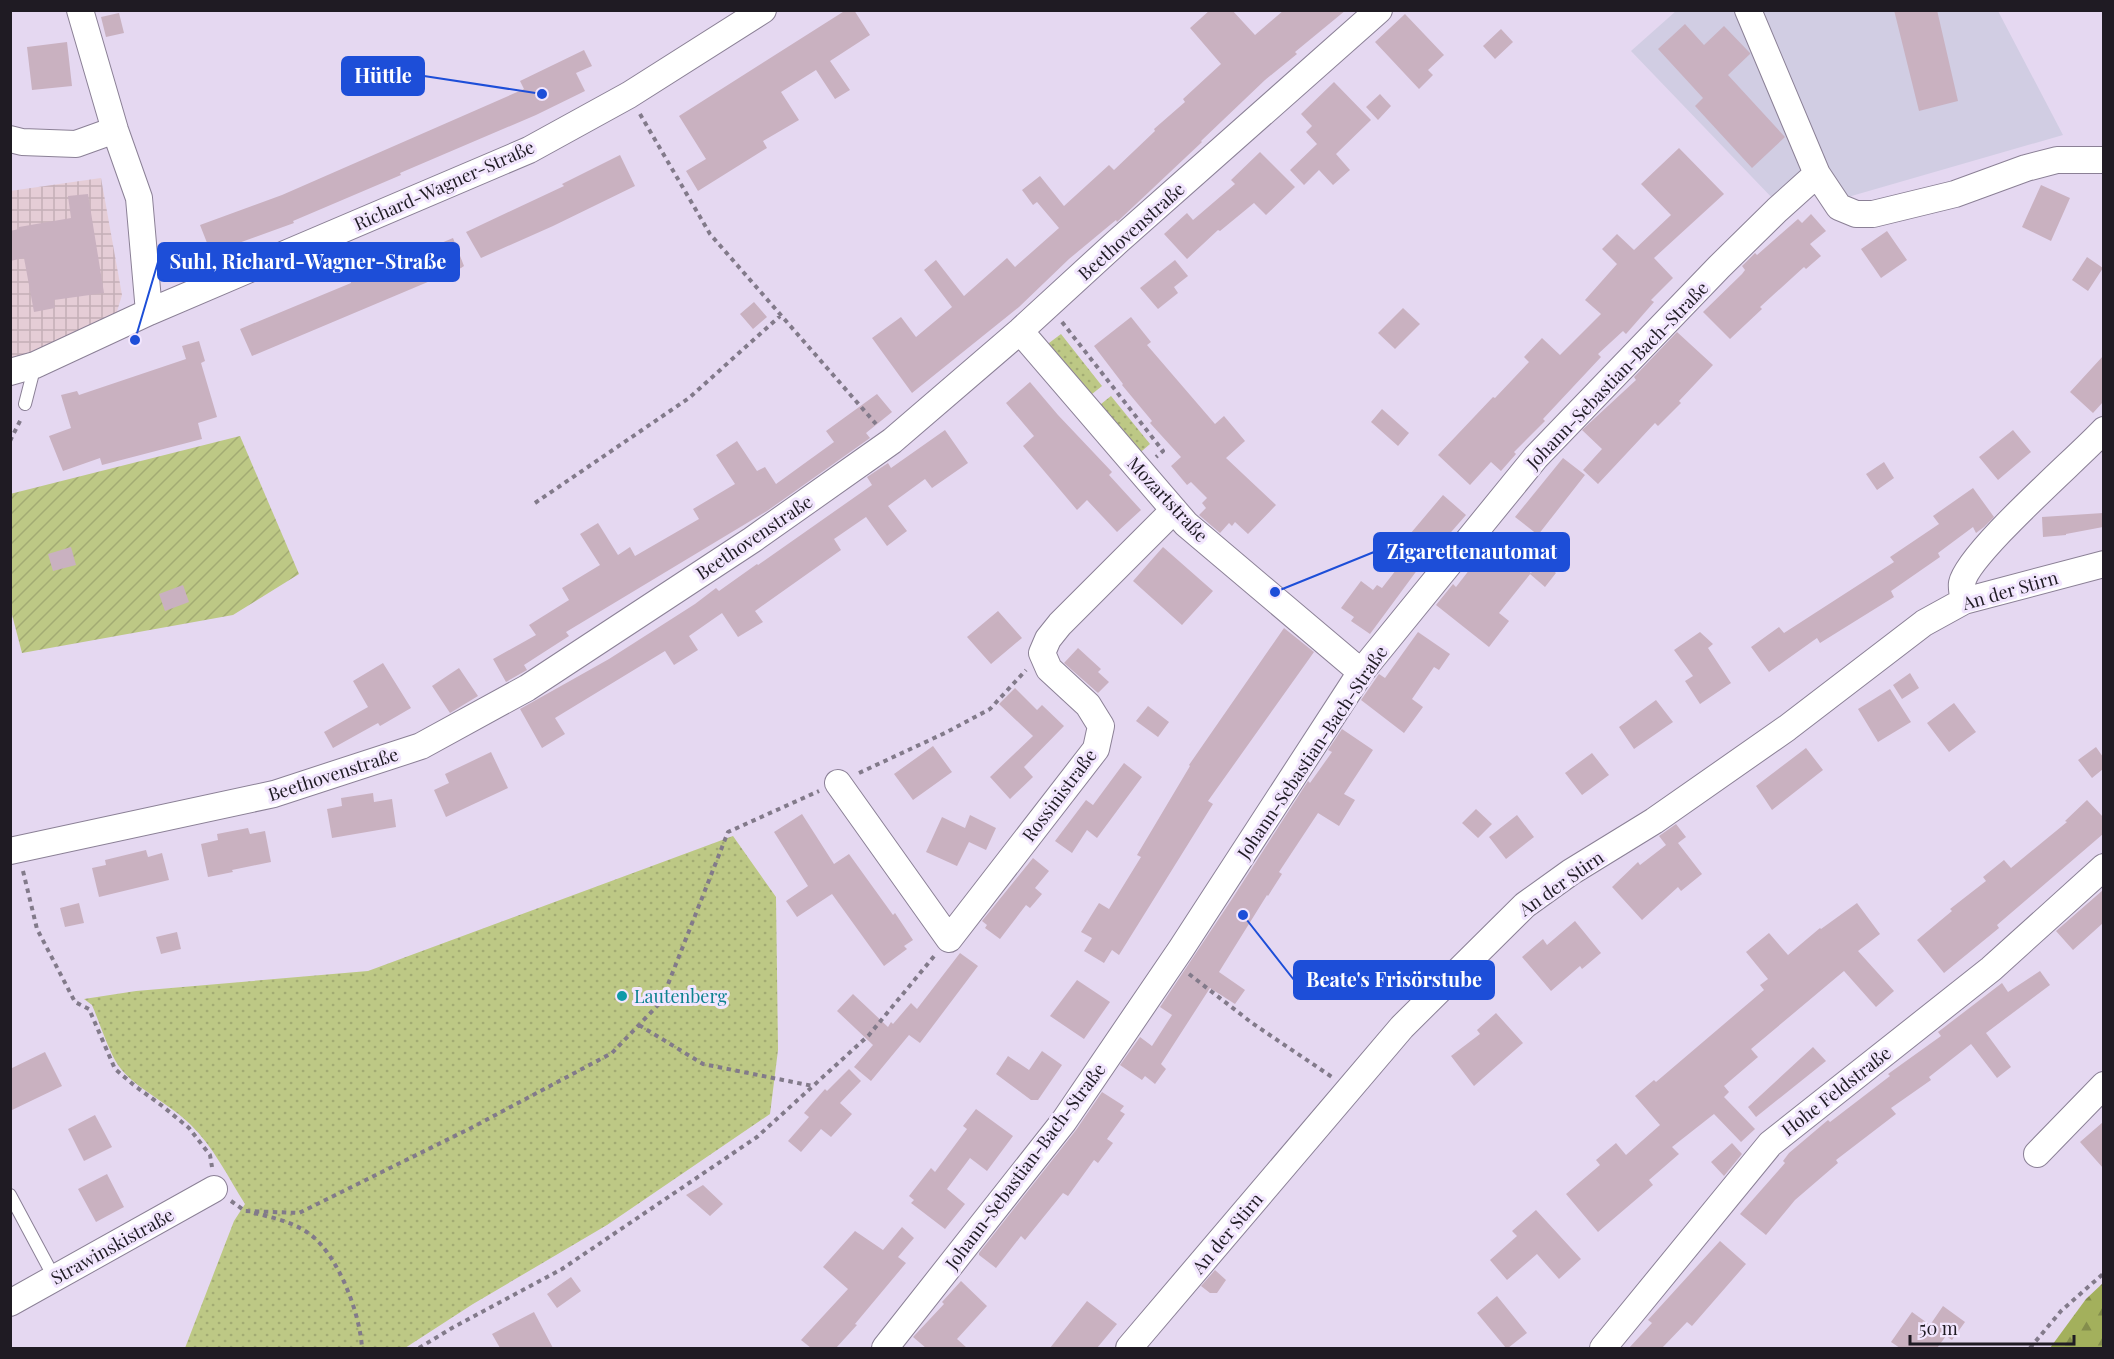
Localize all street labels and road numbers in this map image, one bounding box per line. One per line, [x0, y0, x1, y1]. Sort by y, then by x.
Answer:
street label: Richard-Wagner-Straße [350, 134, 538, 236]
street label: Beethovenstraße [1073, 177, 1189, 285]
street label: Johann-Sebastian-Bach-Straße [1520, 276, 1713, 475]
street label: Mozartstraße [1122, 451, 1214, 547]
street label: Beethovenstraße [691, 489, 817, 585]
street label: An der Stirn [1958, 565, 2061, 615]
street label: Johann-Sebastian-Bach-Straße [1231, 641, 1392, 864]
street label: Beethovenstraße [265, 742, 401, 806]
street label: Rossinistraße [1016, 744, 1102, 846]
street label: An der Stirn [1513, 845, 1608, 922]
street label: Hohe Feldstraße [1776, 1041, 1896, 1141]
street label: Johann-Sebastian-Bach-Straße [939, 1058, 1110, 1275]
street label: An der Stirn [1186, 1187, 1268, 1279]
street label: Strawinskistraße [46, 1202, 178, 1290]

